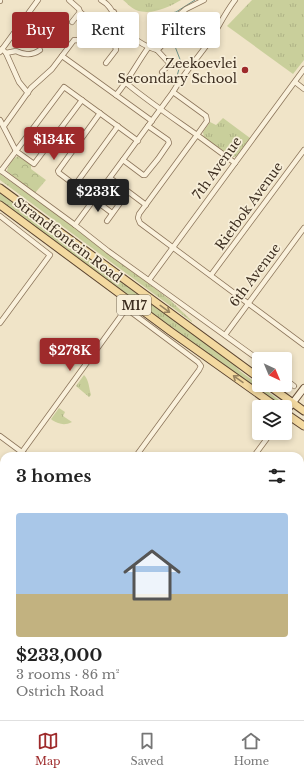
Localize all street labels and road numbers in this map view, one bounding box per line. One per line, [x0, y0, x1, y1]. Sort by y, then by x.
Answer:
street label: 7th Avenue [189, 133, 245, 203]
street label: Rietbok Avenue [211, 159, 287, 253]
street label: Strandfontein Road [11, 194, 126, 286]
street label: 6th Avenue [226, 240, 284, 310]
road number: M17 [117, 295, 151, 315]

